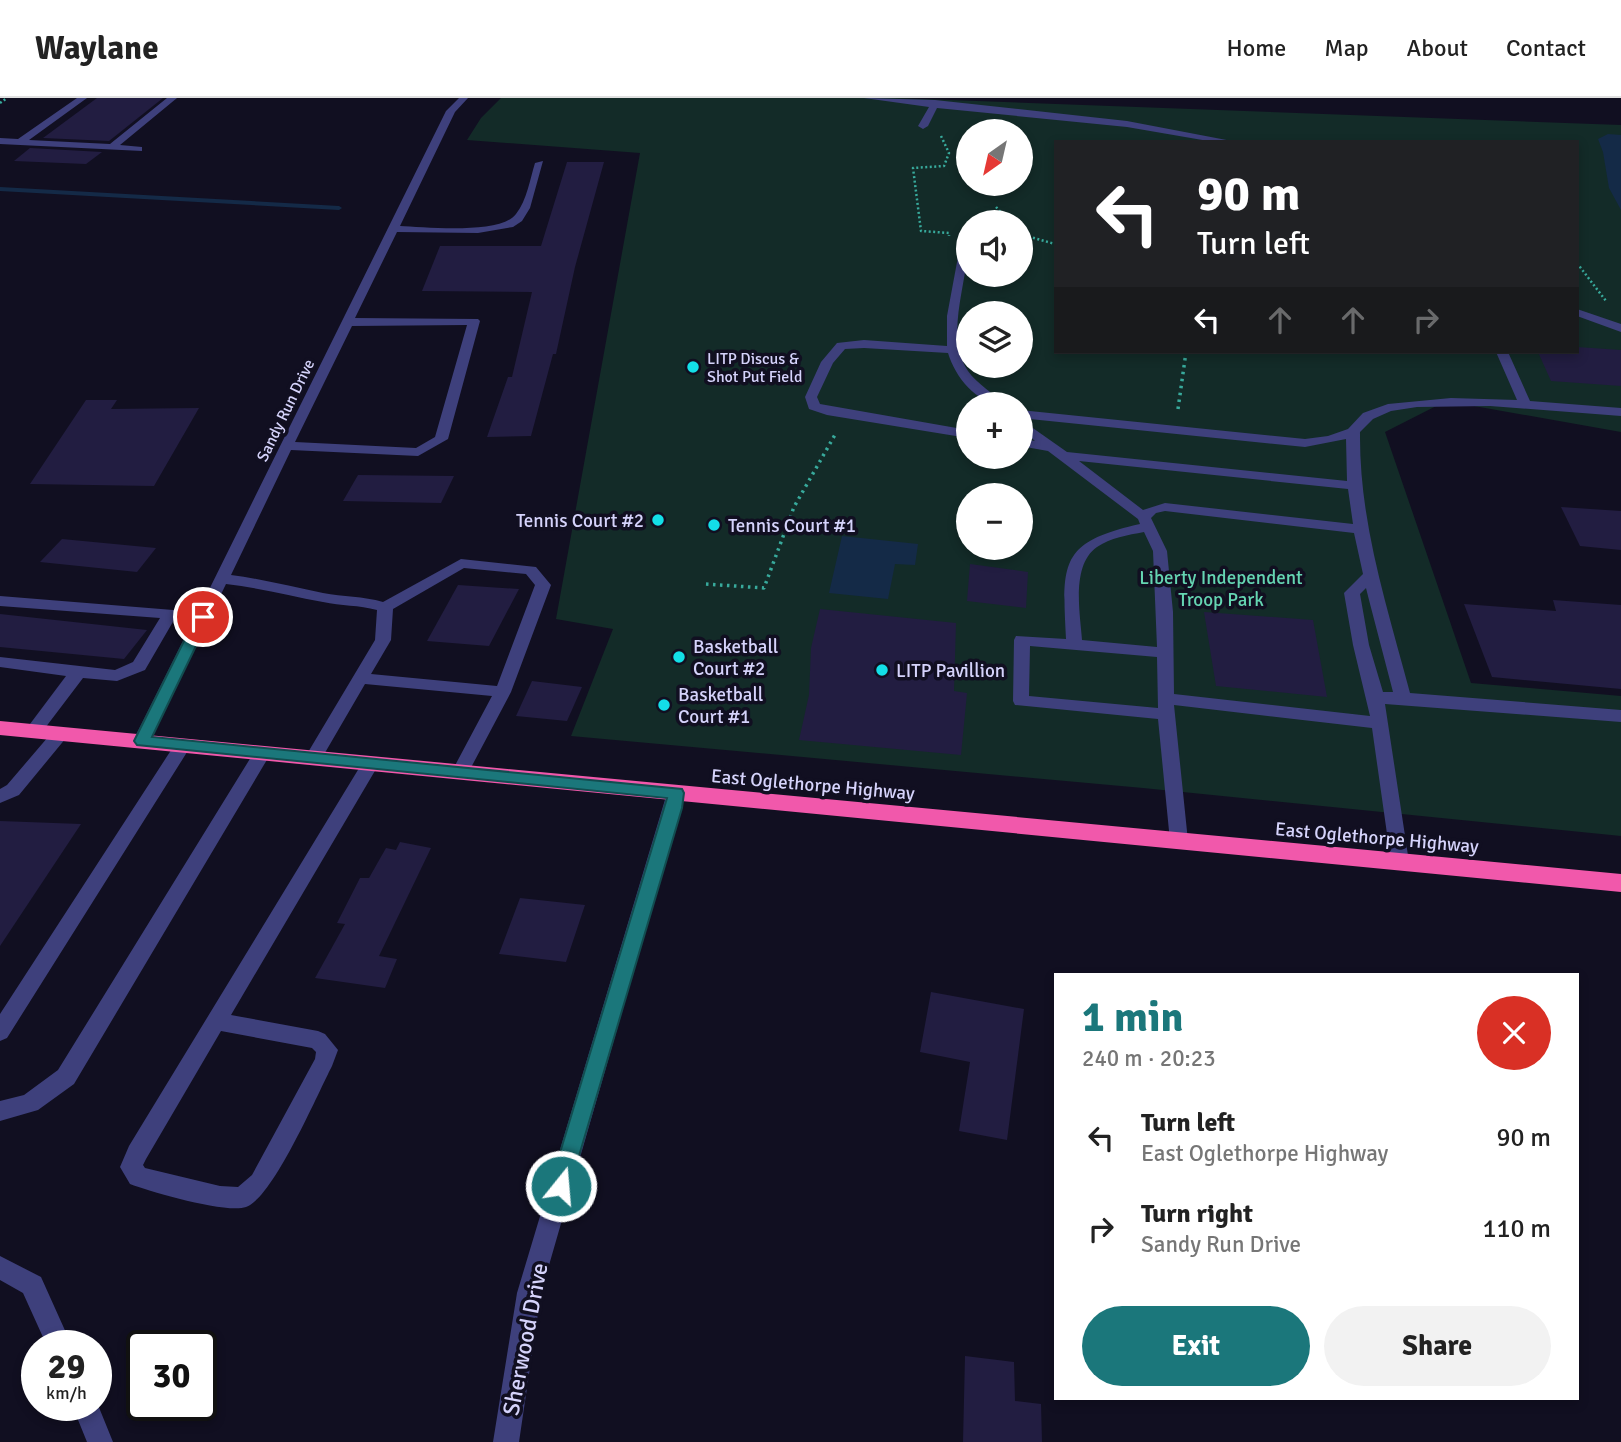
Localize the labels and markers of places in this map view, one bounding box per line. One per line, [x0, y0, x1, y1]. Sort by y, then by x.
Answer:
place label: LITP Discus & Shot Put Field [707, 349, 802, 387]
marker: LITP Discus & Shot Put Field [685, 359, 701, 375]
place label: Tennis Court #2 [516, 509, 644, 533]
marker: Tennis Court #2 [650, 512, 666, 528]
place label: Tennis Court #1 [728, 514, 856, 538]
marker: Tennis Court #1 [706, 517, 722, 533]
pin [173, 587, 233, 647]
place label: Basketball Court #2 [693, 635, 778, 681]
marker: Basketball Court #2 [671, 649, 687, 665]
place label: LITP Pavillion [896, 659, 1005, 683]
marker: LITP Pavillion [874, 662, 890, 678]
place label: Basketball Court #1 [678, 683, 763, 729]
marker: Basketball Court #1 [656, 697, 672, 713]

